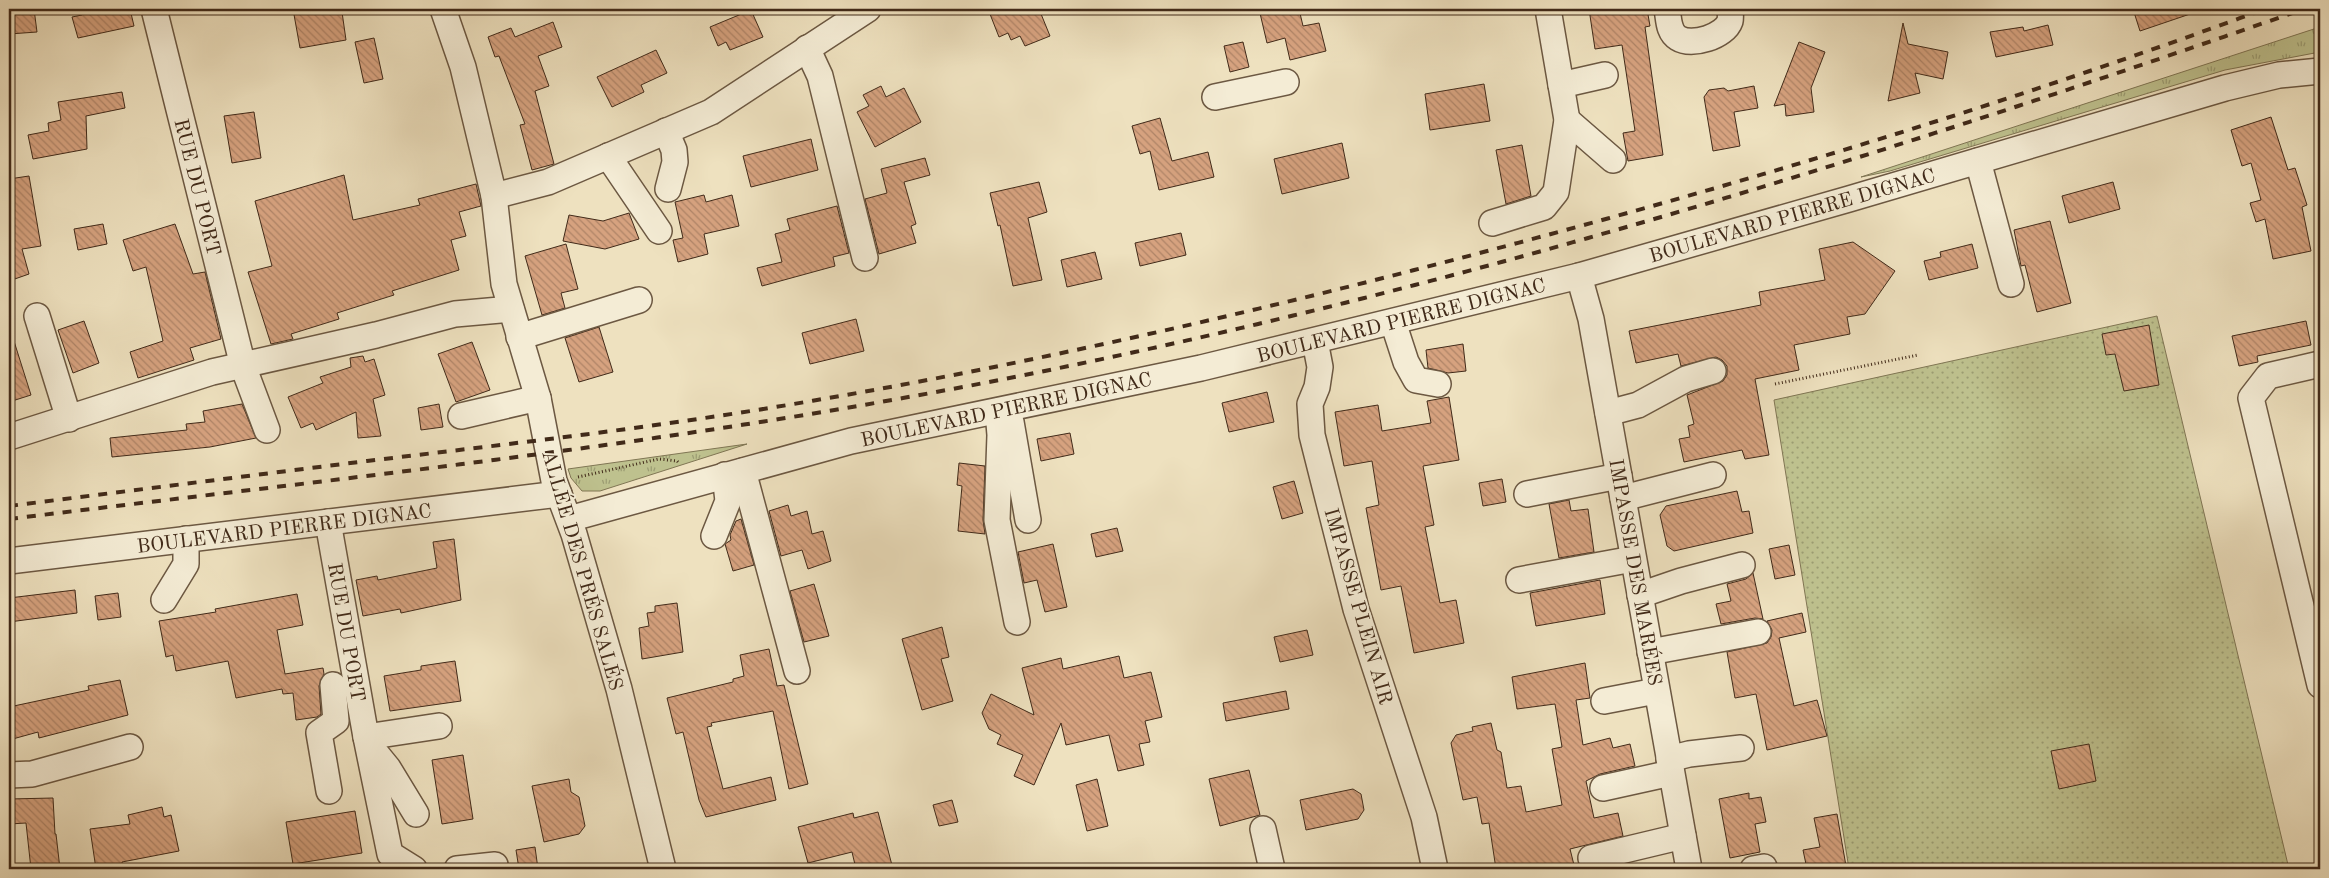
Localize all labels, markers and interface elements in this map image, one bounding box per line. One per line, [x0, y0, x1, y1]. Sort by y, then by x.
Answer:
street label: RUE DU PORT [169, 117, 223, 258]
street label: BOULEVARD PIERRE DIGNAC [1647, 166, 1938, 267]
street label: BOULEVARD PIERRE DIGNAC [1255, 276, 1548, 368]
street label: BOULEVARD PIERRE DIGNAC [859, 370, 1154, 452]
street label: ALLÉE DES PRÉS SALÉS [537, 447, 628, 693]
street label: IMPASSE DES MARÉES [1604, 457, 1667, 687]
street label: BOULEVARD PIERRE DIGNAC [136, 502, 433, 558]
street label: IMPASSE PLEIN AIR [1319, 506, 1395, 707]
street label: RUE DU PORT [323, 561, 367, 703]

